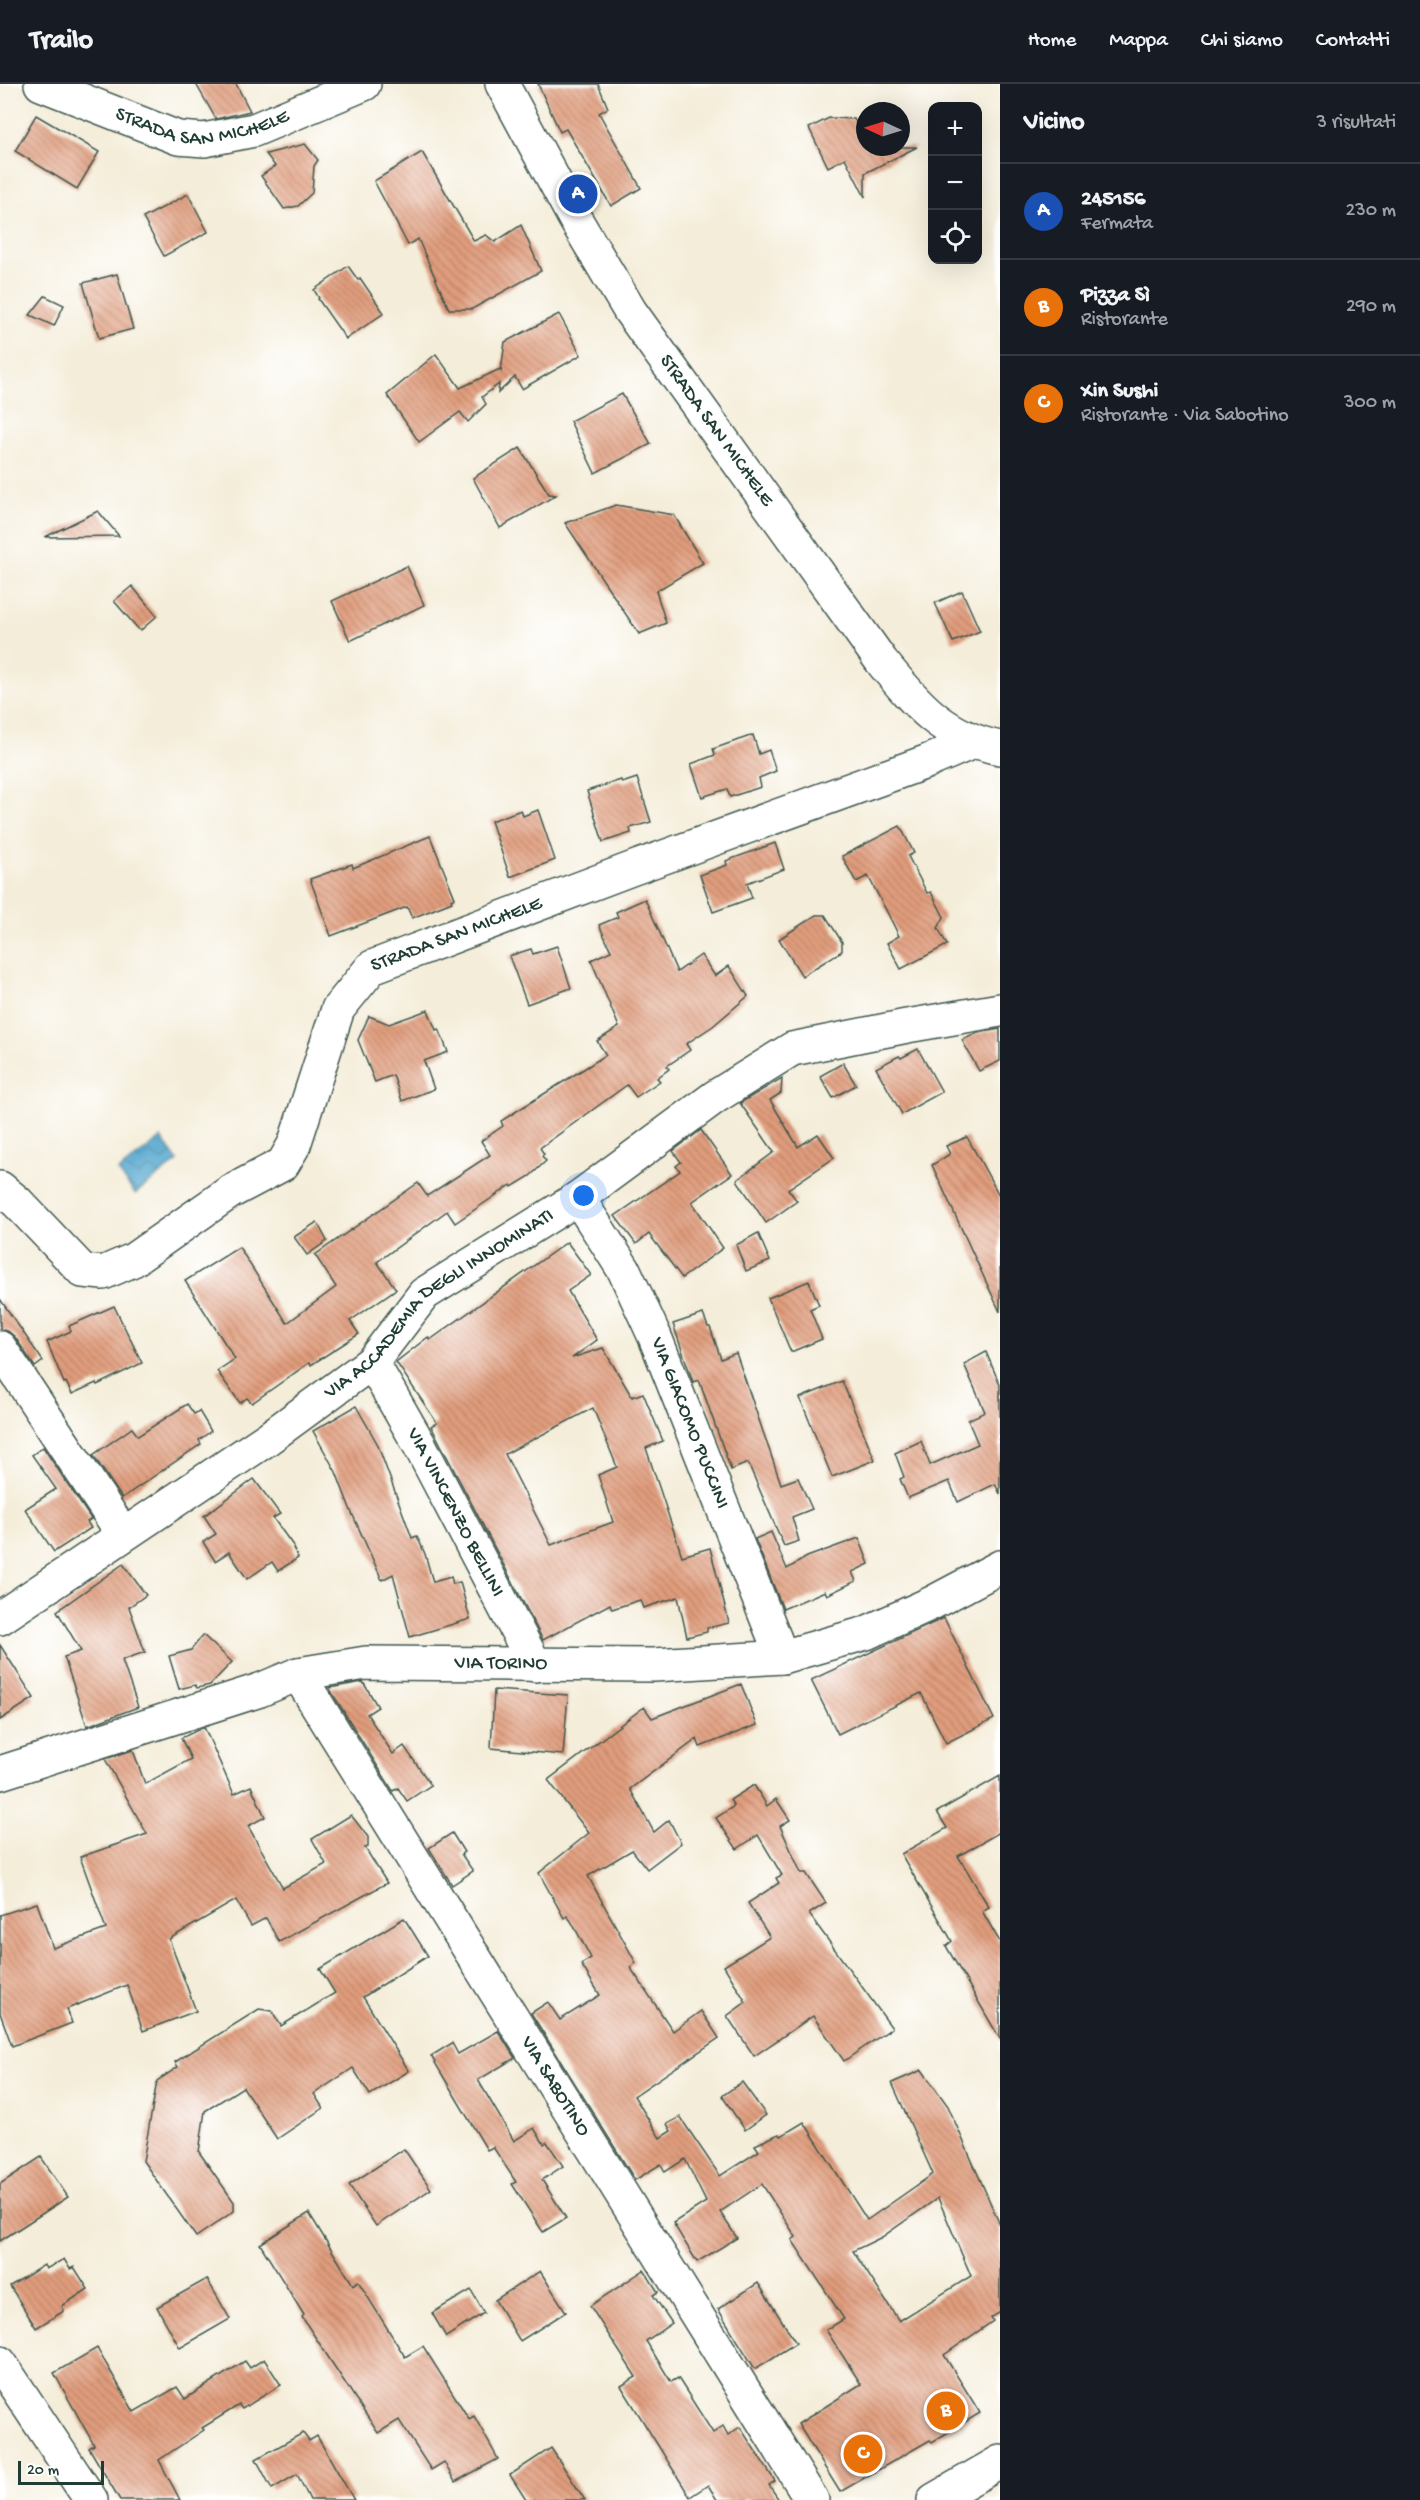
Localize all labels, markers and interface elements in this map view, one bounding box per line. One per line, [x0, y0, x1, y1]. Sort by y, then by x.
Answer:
text: Trailo [30, 25, 93, 58]
text: Home [1028, 29, 1076, 54]
text: Mappa [1109, 29, 1168, 54]
text: Chi siamo [1201, 29, 1283, 54]
text: Contatti [1316, 29, 1390, 54]
street label: STRADA SAN MICHELE [112, 97, 294, 125]
north arrow [856, 102, 910, 156]
map controls [928, 102, 982, 264]
button: + [928, 102, 982, 156]
text: STRADA SAN MICHELE [112, 103, 294, 152]
text: Vicino [1024, 108, 1084, 139]
text: 3 risultati [1317, 112, 1396, 135]
button: − [928, 156, 982, 210]
pin: A [558, 172, 598, 216]
text: 245156 [1081, 187, 1145, 213]
text: A [1038, 200, 1049, 223]
text: 230 m [1346, 200, 1396, 223]
button: locate [928, 210, 982, 264]
text: Fermata [1081, 213, 1153, 236]
text: Pizza Sì [1081, 283, 1150, 309]
text: B [1038, 296, 1049, 319]
text: 290 m [1346, 296, 1396, 319]
text: Ristorante [1081, 309, 1168, 332]
street label: STRADA SAN MICHELE [654, 350, 779, 512]
text: Xin Sushi [1081, 379, 1158, 405]
text: C [1038, 392, 1049, 415]
text: 300 m [1344, 392, 1396, 415]
text: Ristorante · Via Sabotino [1081, 405, 1289, 428]
street label: STRADA SAN MICHELE [368, 892, 547, 978]
your location [569, 1181, 598, 1210]
street label: VIA ACCADEMIA DEGLI INNOMINATI [319, 1204, 558, 1405]
street label: VIA GIACOMO PUCCINI [645, 1333, 734, 1512]
street label: VIA VINCENZO BELLINI [400, 1423, 509, 1601]
street label: VIA TORINO [454, 1652, 547, 1676]
street label: VIA SABOTINO [515, 2032, 595, 2141]
pin: B [926, 2388, 966, 2434]
pin: C [844, 2432, 882, 2476]
scale bar [18, 2458, 104, 2486]
text: 20 m [27, 2462, 59, 2481]

